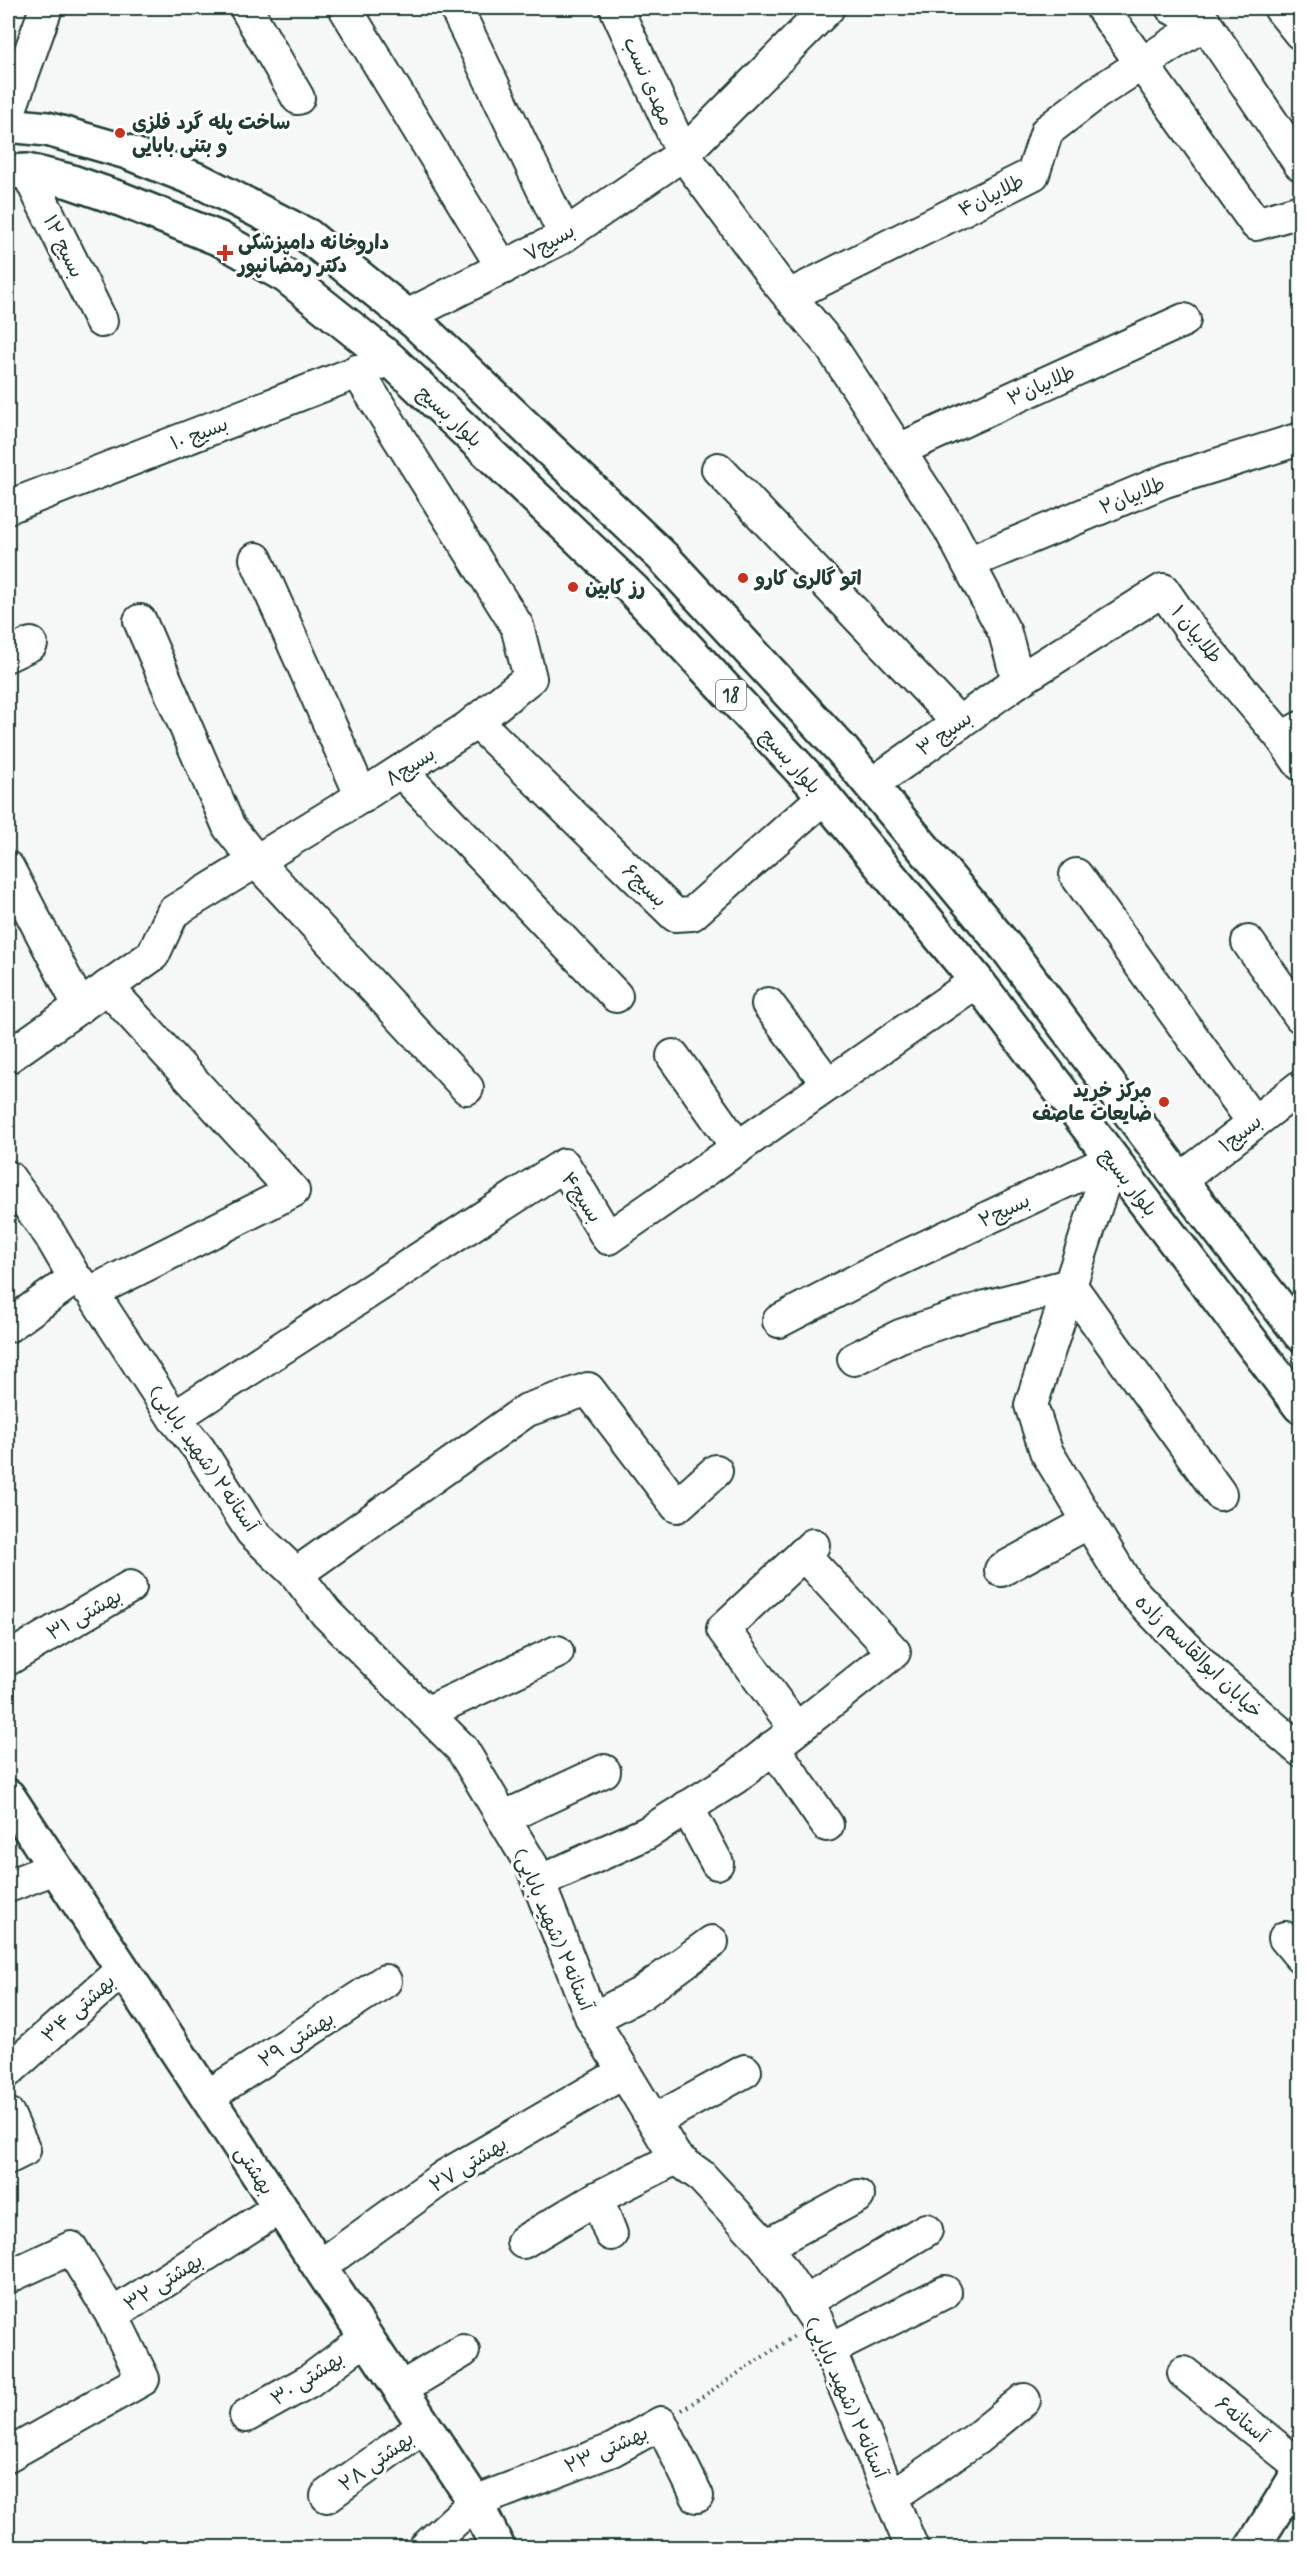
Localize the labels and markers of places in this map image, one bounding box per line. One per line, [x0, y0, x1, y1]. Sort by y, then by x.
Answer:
place label: ساخت پله گرد فلزی و بتنی بابایی [132, 110, 290, 160]
marker: ساخت پله گرد فلزی و بتنی بابایی [113, 126, 127, 140]
place label: داروخانه دامپزشکی دکتر رمضانپور [236, 230, 389, 280]
marker: داروخانه دامپزشکی دکتر رمضانپور [216, 244, 234, 262]
place label: اتو گالری کارو [753, 566, 862, 593]
marker: اتو گالری کارو [736, 571, 750, 585]
place label: رز کابین [585, 575, 645, 602]
marker: رز کابین [566, 580, 580, 594]
place label: مرکز خرید ضایعات عاصف [1032, 1078, 1152, 1128]
marker: مرکز خرید ضایعات عاصف [1157, 1095, 1171, 1109]

